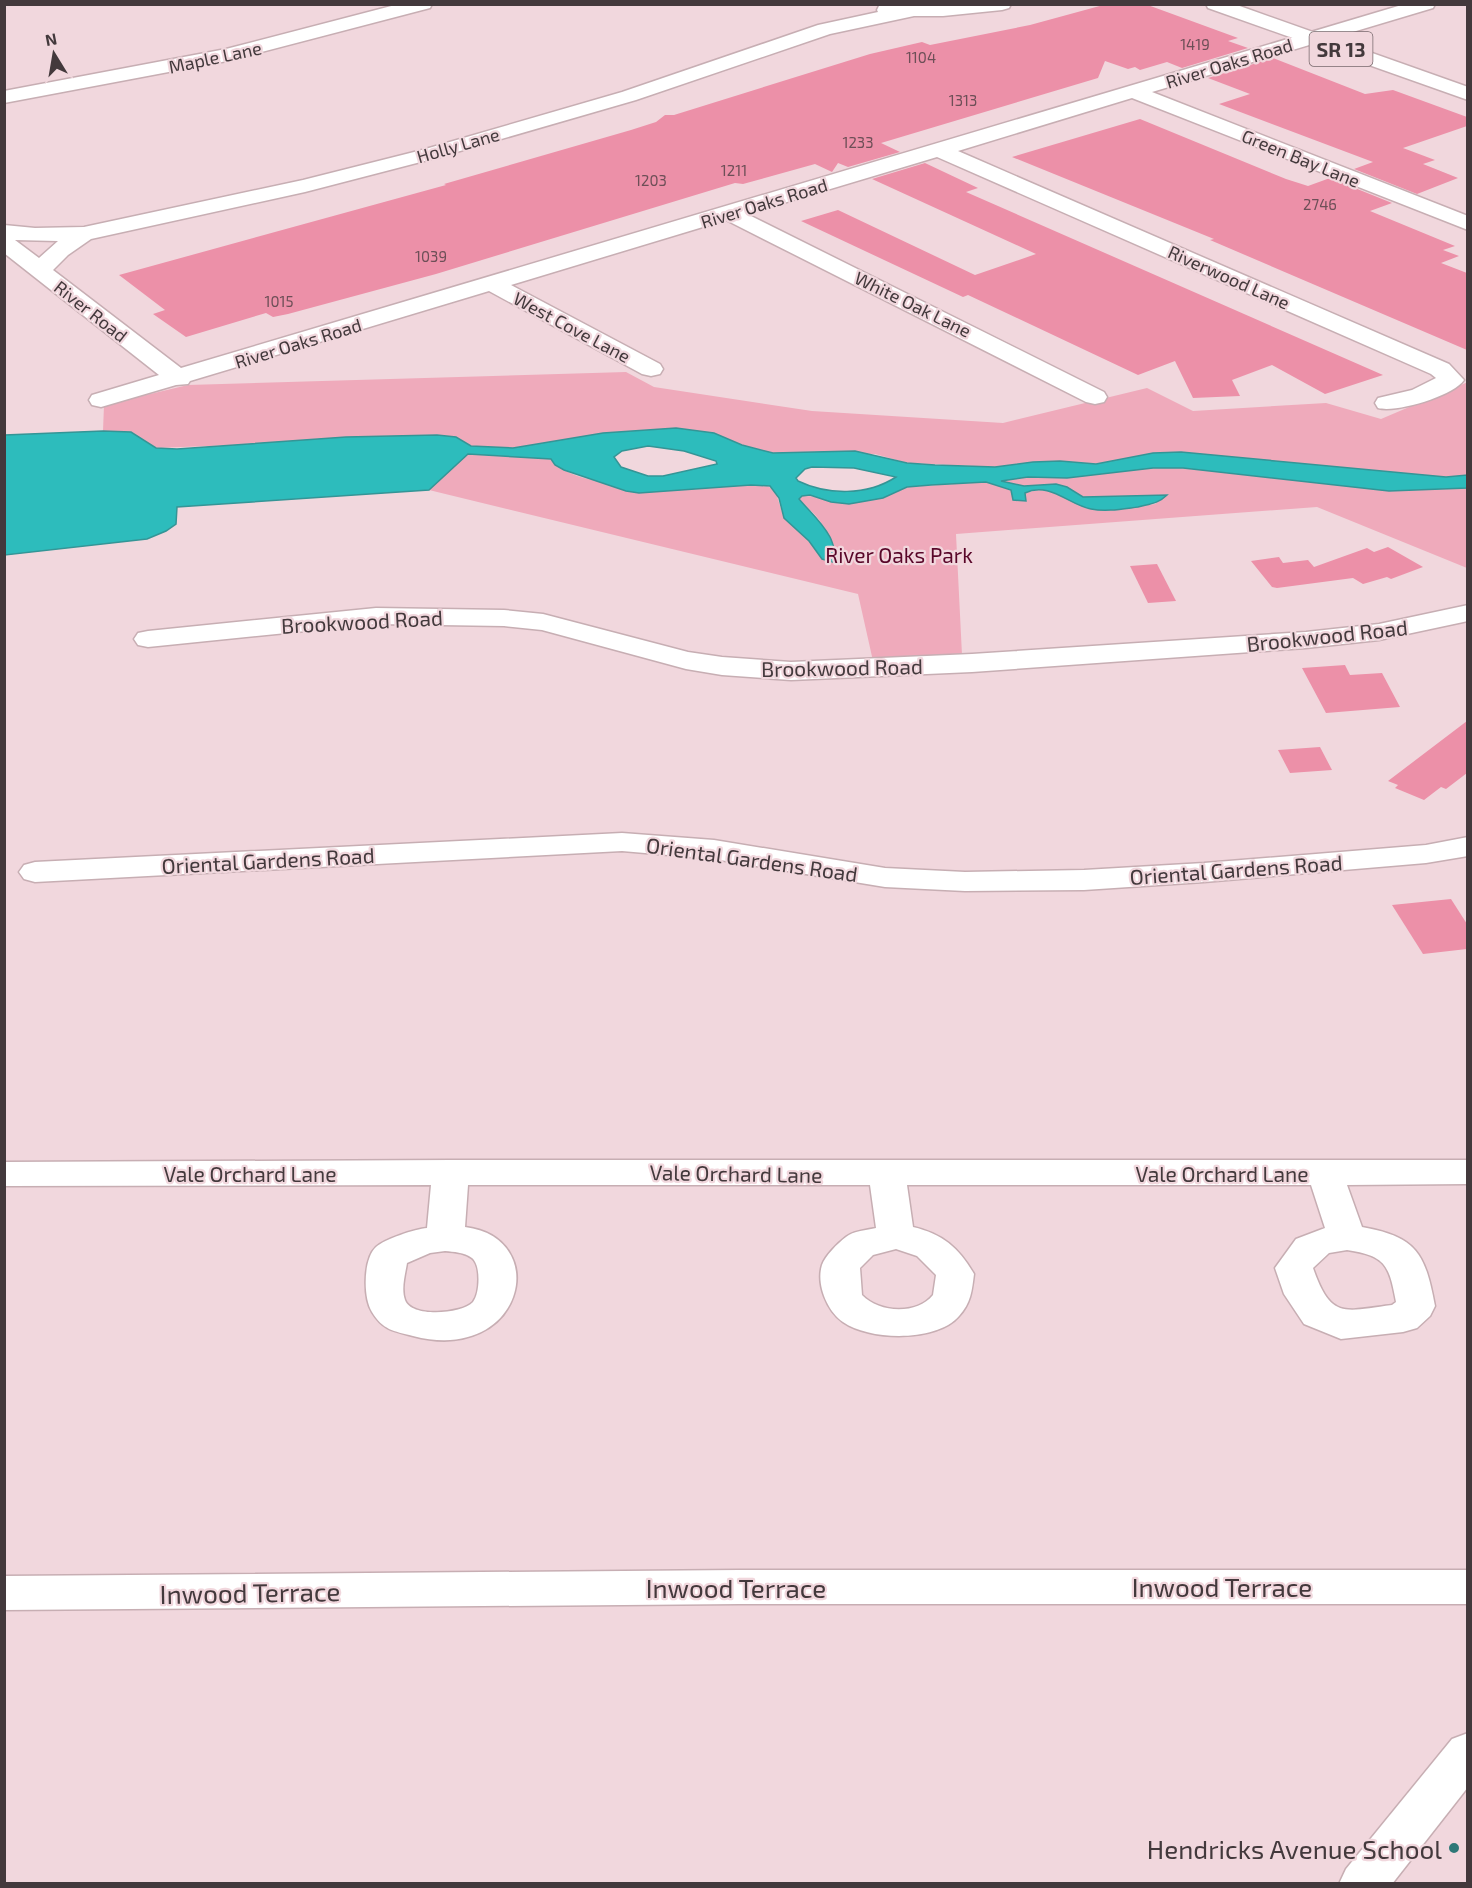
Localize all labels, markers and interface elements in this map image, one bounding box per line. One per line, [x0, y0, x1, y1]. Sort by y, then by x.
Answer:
north arrow [24, 24, 84, 84]
text: N [44, 28, 59, 49]
road number: SR 13 [1310, 32, 1372, 66]
street label: River Oaks Road [1163, 33, 1295, 93]
house number: 1419 [1180, 35, 1210, 53]
street label: Maple Lane [167, 36, 263, 78]
house number: 1104 [906, 48, 936, 66]
house number: 1313 [949, 91, 977, 109]
street label: Holly Lane [414, 123, 502, 167]
street label: Green Bay Lane [1239, 124, 1363, 192]
house number: 1233 [842, 133, 874, 151]
house number: 1211 [721, 161, 747, 179]
house number: 1203 [635, 171, 667, 189]
street label: River Oaks Road [698, 173, 830, 233]
house number: 2746 [1303, 195, 1337, 213]
street label: Riverwood Lane [1165, 240, 1293, 314]
house number: 1039 [415, 247, 447, 265]
street label: White Oak Lane [851, 266, 975, 342]
street label: River Road [50, 276, 132, 346]
street label: West Cove Lane [510, 287, 634, 367]
house number: 1015 [264, 292, 294, 310]
street label: River Oaks Road [232, 313, 364, 373]
park label: River Oaks Park [825, 542, 973, 567]
street label: Brookwood Road [281, 604, 443, 638]
street label: Brookwood Road [1245, 614, 1409, 656]
street label: Brookwood Road [761, 653, 923, 681]
street label: Oriental Gardens Road [645, 832, 859, 886]
street label: Oriental Gardens Road [161, 842, 375, 878]
street label: Oriental Gardens Road [1129, 849, 1343, 889]
street label: Vale Orchard Lane [649, 1159, 823, 1187]
street label: Vale Orchard Lane [164, 1161, 336, 1186]
street label: Vale Orchard Lane [1136, 1161, 1308, 1186]
street label: Inwood Terrace [1132, 1571, 1312, 1602]
street label: Inwood Terrace [646, 1572, 826, 1603]
street label: Inwood Terrace [159, 1575, 341, 1609]
place label: Hendricks Avenue School [1147, 1833, 1442, 1864]
marker: Hendricks Avenue School [1447, 1841, 1461, 1855]

